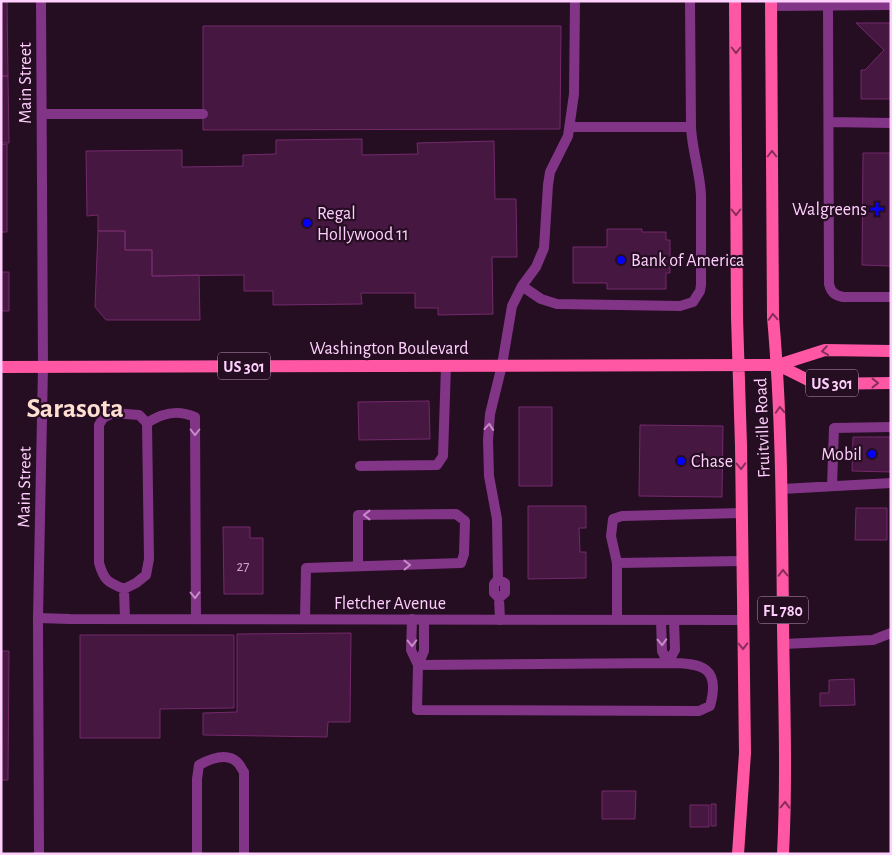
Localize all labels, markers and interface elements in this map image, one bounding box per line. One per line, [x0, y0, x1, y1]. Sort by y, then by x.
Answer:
street label: Main Street [17, 42, 35, 124]
one-way arrow [730, 46, 741, 54]
one-way arrow [767, 150, 777, 158]
place label: Walgreens [792, 201, 867, 219]
marker: Walgreens [871, 203, 883, 215]
place label: Regal Hollywood 11 [317, 205, 409, 244]
one-way arrow [731, 209, 741, 217]
marker: Regal Hollywood 11 [301, 217, 313, 229]
place label: Bank of America [631, 252, 744, 270]
marker: Bank of America [615, 254, 627, 266]
one-way arrow [768, 313, 779, 321]
street label: Washington Boulevard [309, 340, 469, 358]
one-way arrow [820, 346, 829, 356]
road number: US 301 [218, 352, 270, 380]
road number: US 301 [806, 369, 858, 396]
street label: Fruitville Road [752, 378, 774, 478]
one-way arrow [872, 378, 879, 388]
district label: Sarasota [26, 395, 124, 423]
one-way arrow [774, 406, 785, 414]
one-way arrow [483, 423, 494, 431]
one-way arrow [190, 428, 200, 436]
street label: Main Street [15, 446, 35, 528]
place label: Mobil [821, 446, 862, 464]
marker: Mobil [866, 448, 878, 460]
place label: Chase [691, 453, 733, 471]
marker: Chase [675, 455, 687, 467]
one-way arrow [736, 462, 746, 470]
one-way arrow [363, 510, 370, 520]
house number: 27 [236, 559, 250, 574]
one-way arrow [403, 560, 411, 570]
one-way arrow [778, 568, 788, 576]
one-way arrow [190, 591, 201, 599]
street label: Fletcher Avenue [334, 595, 446, 613]
road number: FL 780 [758, 596, 808, 624]
one-way arrow [656, 638, 667, 646]
one-way arrow [406, 639, 417, 647]
one-way arrow [738, 642, 748, 650]
one-way arrow [780, 801, 791, 809]

